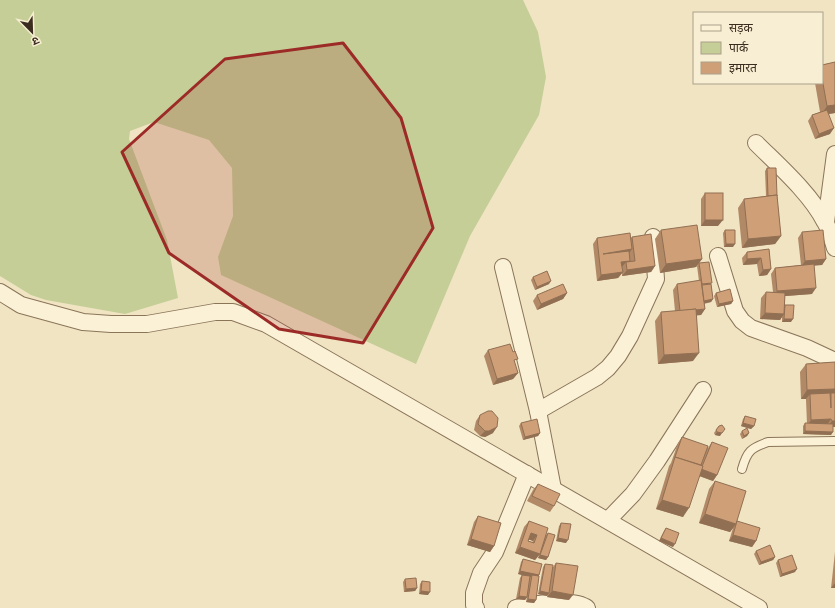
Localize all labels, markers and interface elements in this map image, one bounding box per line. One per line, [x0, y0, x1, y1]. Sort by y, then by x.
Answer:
north arrow [12, 12, 52, 52]
legend [693, 12, 823, 84]
text: सड़क [729, 20, 754, 35]
text: उ [30, 34, 42, 49]
text: पार्क [729, 40, 749, 55]
text: इमारत [729, 60, 758, 75]

